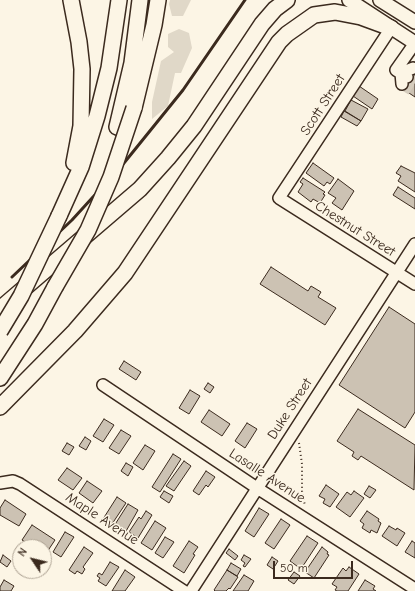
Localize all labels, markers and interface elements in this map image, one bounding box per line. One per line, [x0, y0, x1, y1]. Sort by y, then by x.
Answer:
street label: Scott Street [297, 71, 349, 139]
street label: Chestnut Street [312, 198, 398, 260]
street label: Duke Street [264, 375, 316, 443]
street label: Lasalle Avenue [226, 445, 308, 507]
street label: Maple Avenue [62, 489, 142, 549]
north arrow [12, 539, 52, 579]
text: N [15, 546, 30, 559]
scale bar [275, 553, 355, 579]
text: 50 m [280, 561, 308, 575]

